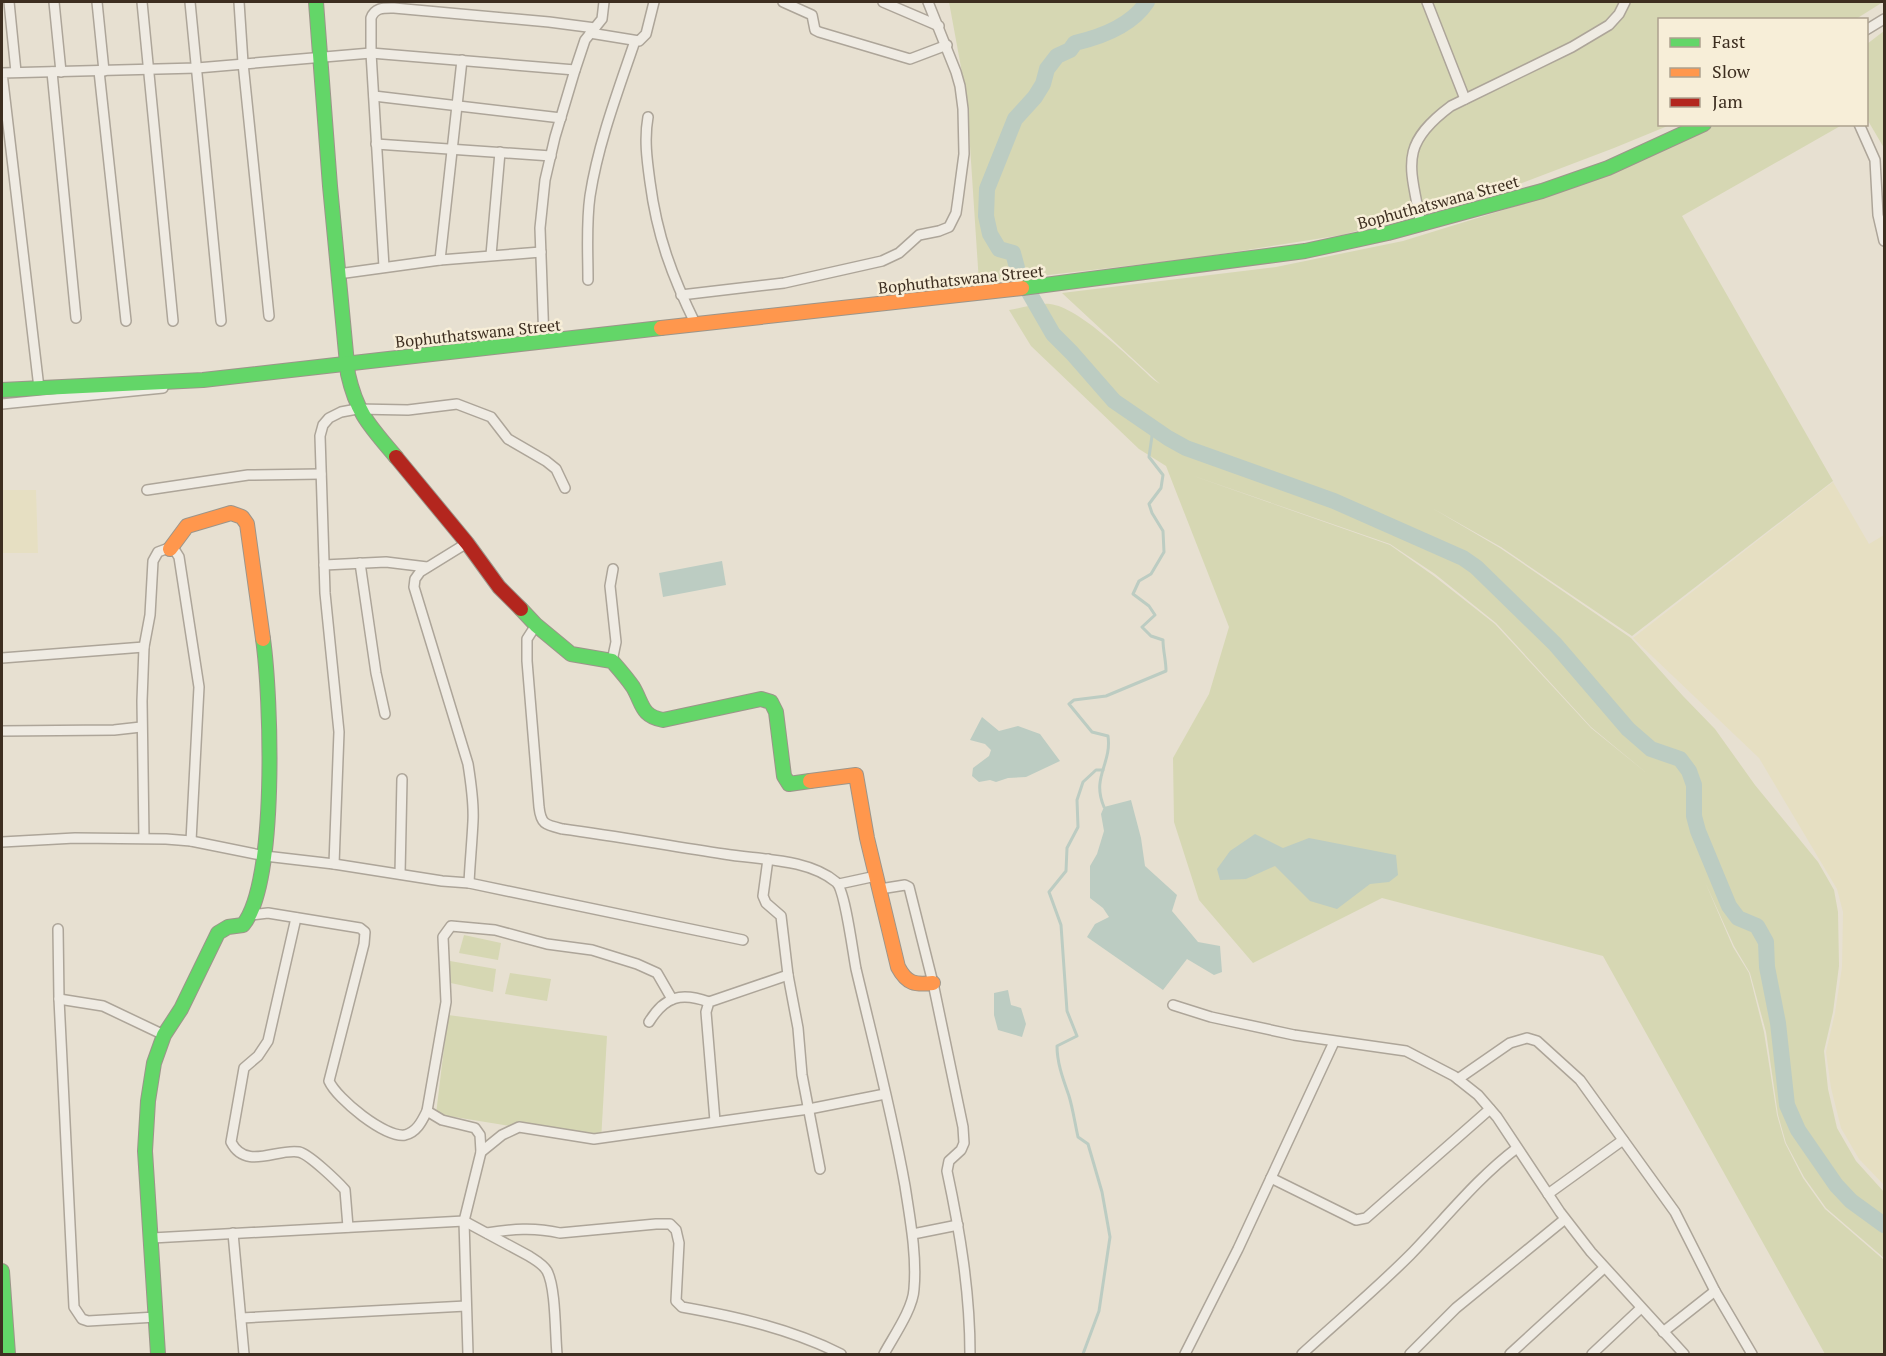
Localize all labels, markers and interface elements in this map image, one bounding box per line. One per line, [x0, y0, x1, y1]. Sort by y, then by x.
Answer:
legend [1658, 18, 1868, 126]
text: Fast [1712, 29, 1746, 53]
text: Slow [1712, 59, 1751, 83]
text: Jam [1712, 89, 1743, 113]
street label: Bophuthatswana Street [1355, 170, 1521, 234]
street label: Bophuthatswana Street [877, 259, 1045, 299]
street label: Bophuthatswana Street [394, 313, 562, 353]

